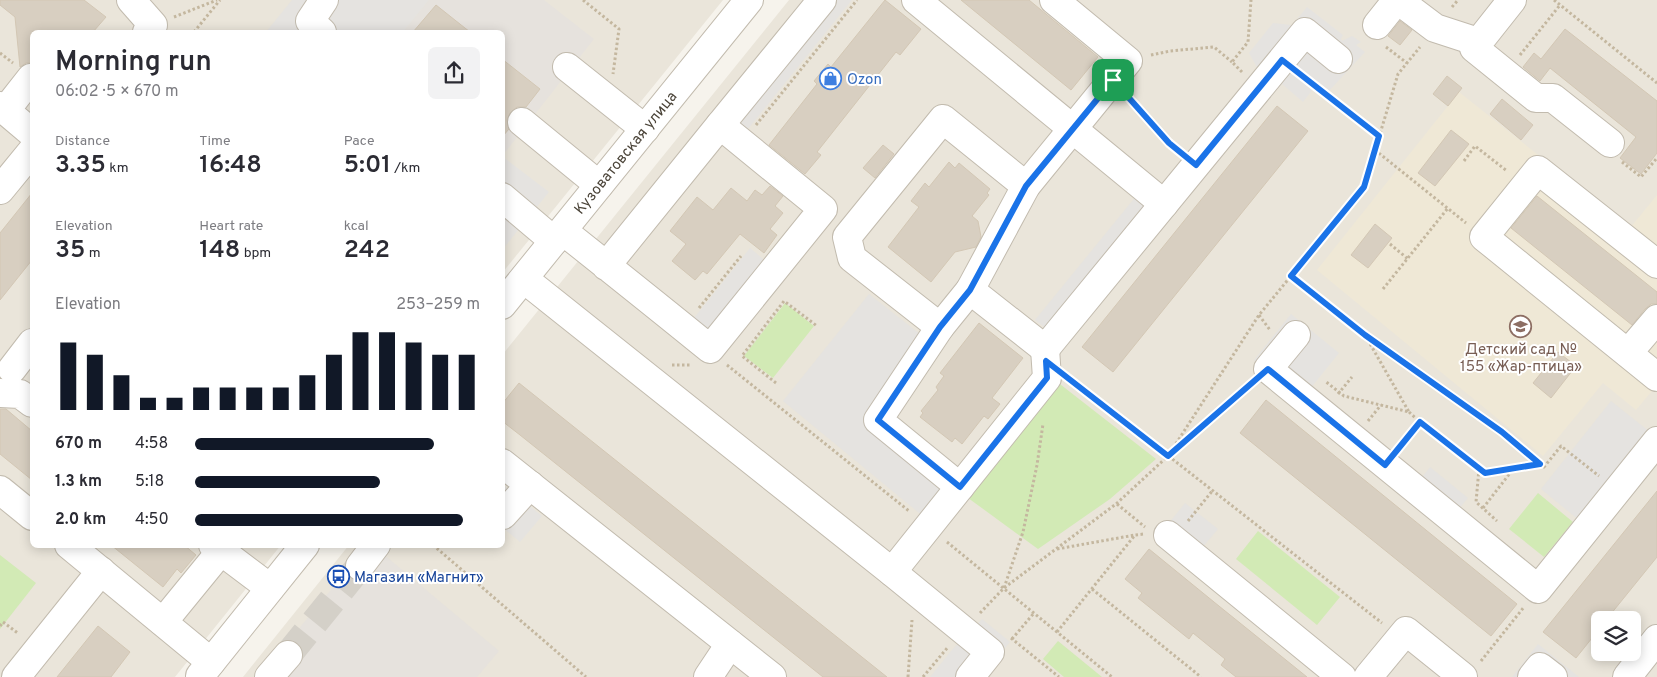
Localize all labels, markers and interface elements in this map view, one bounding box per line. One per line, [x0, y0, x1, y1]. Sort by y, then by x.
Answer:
text: Morning run [55, 45, 212, 81]
button: share [428, 47, 480, 99]
pin [1092, 59, 1134, 101]
icon: arrive [1099, 66, 1127, 94]
shop icon: Ozon [819, 67, 843, 91]
place label: Ozon [847, 71, 882, 90]
text: 06:02 · 5 × 670 m [55, 82, 178, 102]
street label: Кузоватовская улица [571, 88, 682, 219]
text: Distance [55, 133, 110, 150]
text: Time [199, 133, 231, 150]
text: Pace [344, 133, 374, 150]
text: 3.35 [55, 150, 106, 182]
text: 16:48 [199, 150, 262, 182]
text: 5:01 [344, 150, 391, 182]
text: km [106, 160, 129, 177]
text: /km [391, 160, 420, 177]
text: Elevation [55, 218, 113, 235]
text: Heart rate [199, 218, 263, 235]
text: kcal [344, 218, 369, 235]
text: 35 [55, 235, 85, 267]
text: 148 [199, 235, 240, 267]
text: 242 [344, 235, 390, 267]
text: m [85, 245, 101, 262]
text: bpm [240, 245, 271, 262]
text: Elevation [55, 295, 121, 315]
text: 253–259 m [396, 295, 480, 315]
school or university icon: Детский сад № 155 «Жар-птица» [1509, 314, 1533, 338]
place label: Детский сад № 155 «Жар-птица» [1460, 341, 1582, 377]
text: 670 m [55, 434, 102, 454]
text: 4:58 [135, 434, 168, 454]
text: 1.3 km [55, 472, 102, 492]
text: 5:18 [135, 472, 164, 492]
text: 2.0 km [55, 510, 106, 530]
text: 4:50 [135, 510, 169, 530]
bus stop icon: Магазин «Магнит» [326, 565, 350, 589]
place label: Магазин «Магнит» [354, 569, 484, 588]
map controls [1591, 611, 1641, 661]
button: layers [1591, 611, 1641, 661]

